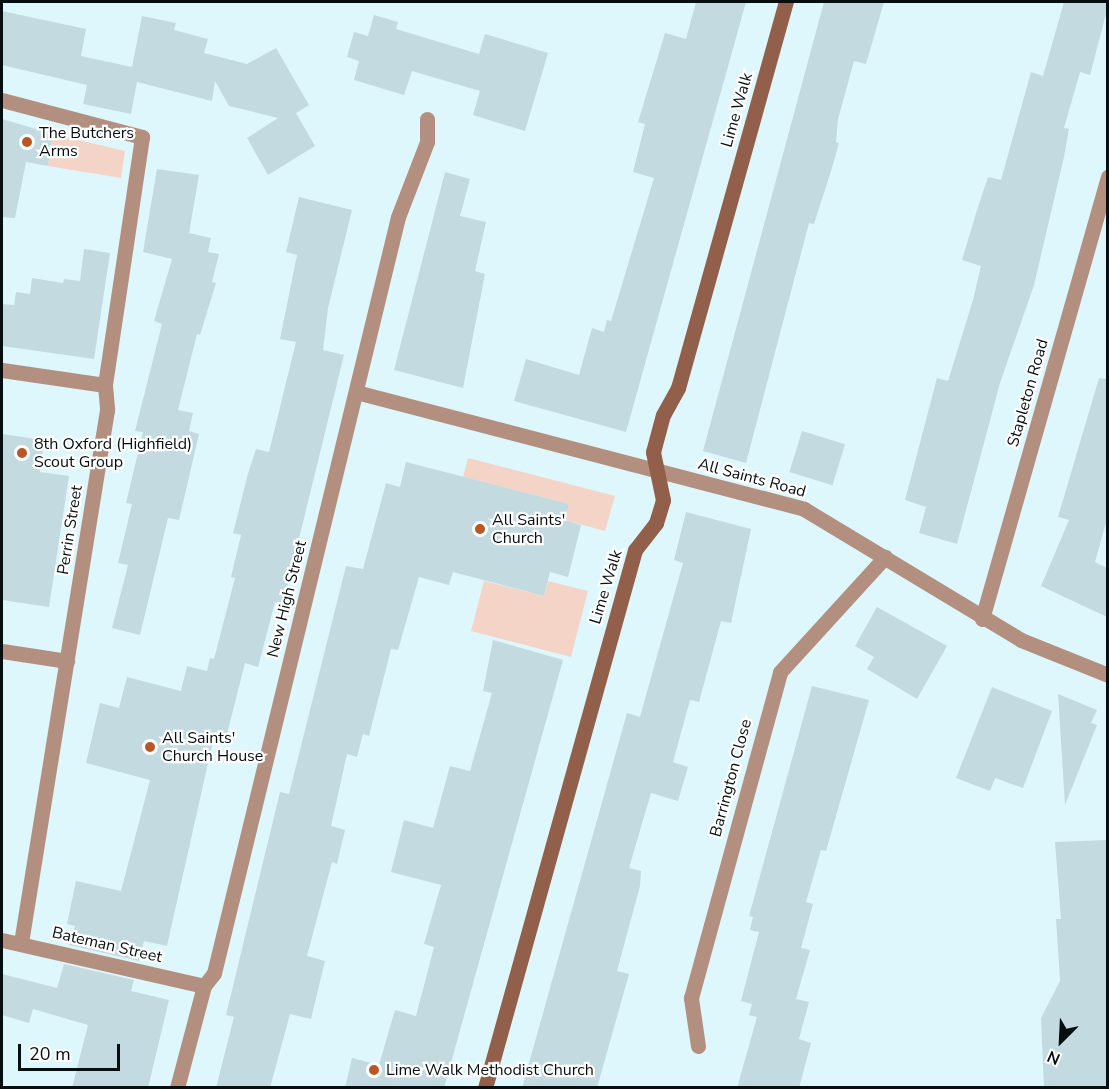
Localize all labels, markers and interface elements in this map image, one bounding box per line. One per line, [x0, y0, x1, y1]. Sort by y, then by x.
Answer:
street label: Lime Walk [717, 71, 757, 149]
place label: The Butchers Arms [39, 123, 134, 161]
marker: The Butchers Arms [20, 135, 34, 149]
street label: Stapleton Road [1003, 337, 1053, 449]
place label: 8th Oxford (Highfield) Scout Group [34, 434, 192, 472]
marker: 8th Oxford (Highfield) Scout Group [15, 446, 29, 460]
street label: All Saints Road [696, 454, 808, 502]
street label: Perrin Street [53, 484, 87, 576]
place label: All Saints' Church [492, 510, 565, 548]
marker: All Saints' Church [473, 522, 487, 536]
street label: New High Street [263, 538, 311, 660]
street label: Lime Walk [586, 548, 626, 626]
street label: Barrington Close [706, 717, 756, 839]
place label: All Saints' Church House [162, 728, 263, 766]
marker: All Saints' Church House [143, 740, 157, 754]
street label: Bateman Street [50, 923, 164, 967]
north arrow [1031, 1011, 1091, 1071]
scale bar [21, 1032, 123, 1070]
text: 20 m [29, 1042, 71, 1066]
text: N [1044, 1045, 1064, 1070]
place label: Lime Walk Methodist Church [386, 1060, 594, 1080]
marker: Lime Walk Methodist Church [367, 1063, 381, 1077]

